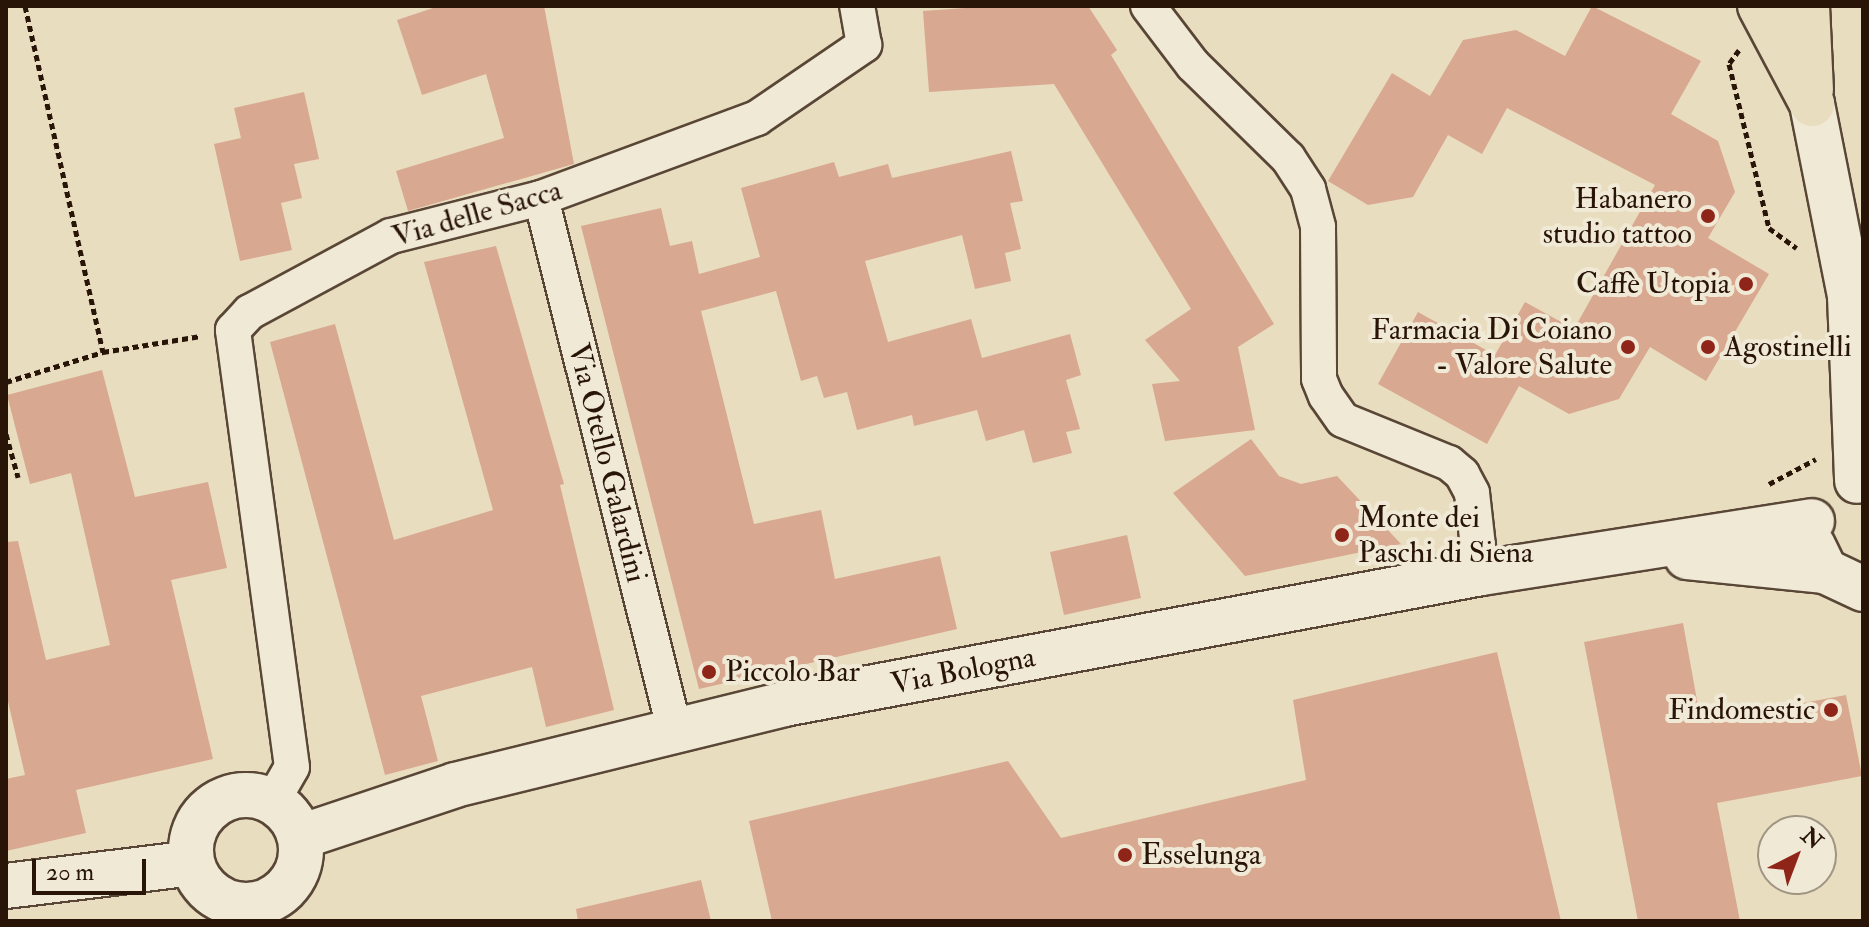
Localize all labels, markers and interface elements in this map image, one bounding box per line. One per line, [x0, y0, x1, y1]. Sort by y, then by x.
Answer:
street label: Via delle Sacca [388, 173, 566, 255]
place label: Habanero studio tattoo [1543, 181, 1692, 252]
marker: Habanero studio tattoo [1699, 207, 1717, 225]
place label: Caffè Utopia [1576, 266, 1730, 302]
marker: Caffè Utopia [1737, 275, 1755, 293]
place label: Farmacia Di Coiano - Valore Salute [1371, 312, 1612, 382]
place label: Agostinelli [1724, 329, 1852, 365]
marker: Farmacia Di Coiano - Valore Salute [1619, 338, 1637, 356]
marker: Agostinelli [1699, 338, 1717, 356]
street label: Via Otello Galardini [560, 340, 654, 586]
place label: Monte dei Paschi di Siena [1358, 500, 1533, 570]
marker: Monte dei Paschi di Siena [1333, 526, 1351, 544]
street label: Via Bologna [888, 639, 1038, 703]
place label: Piccolo Bar [725, 654, 860, 690]
marker: Piccolo Bar [700, 663, 718, 681]
place label: Findomestic [1668, 692, 1815, 728]
marker: Findomestic [1822, 701, 1840, 719]
north arrow [1757, 815, 1837, 895]
text: N [1795, 822, 1828, 856]
place label: Esselunga [1141, 837, 1261, 873]
scale bar [36, 843, 150, 893]
marker: Esselunga [1116, 846, 1134, 864]
text: 20 m [46, 857, 94, 888]

